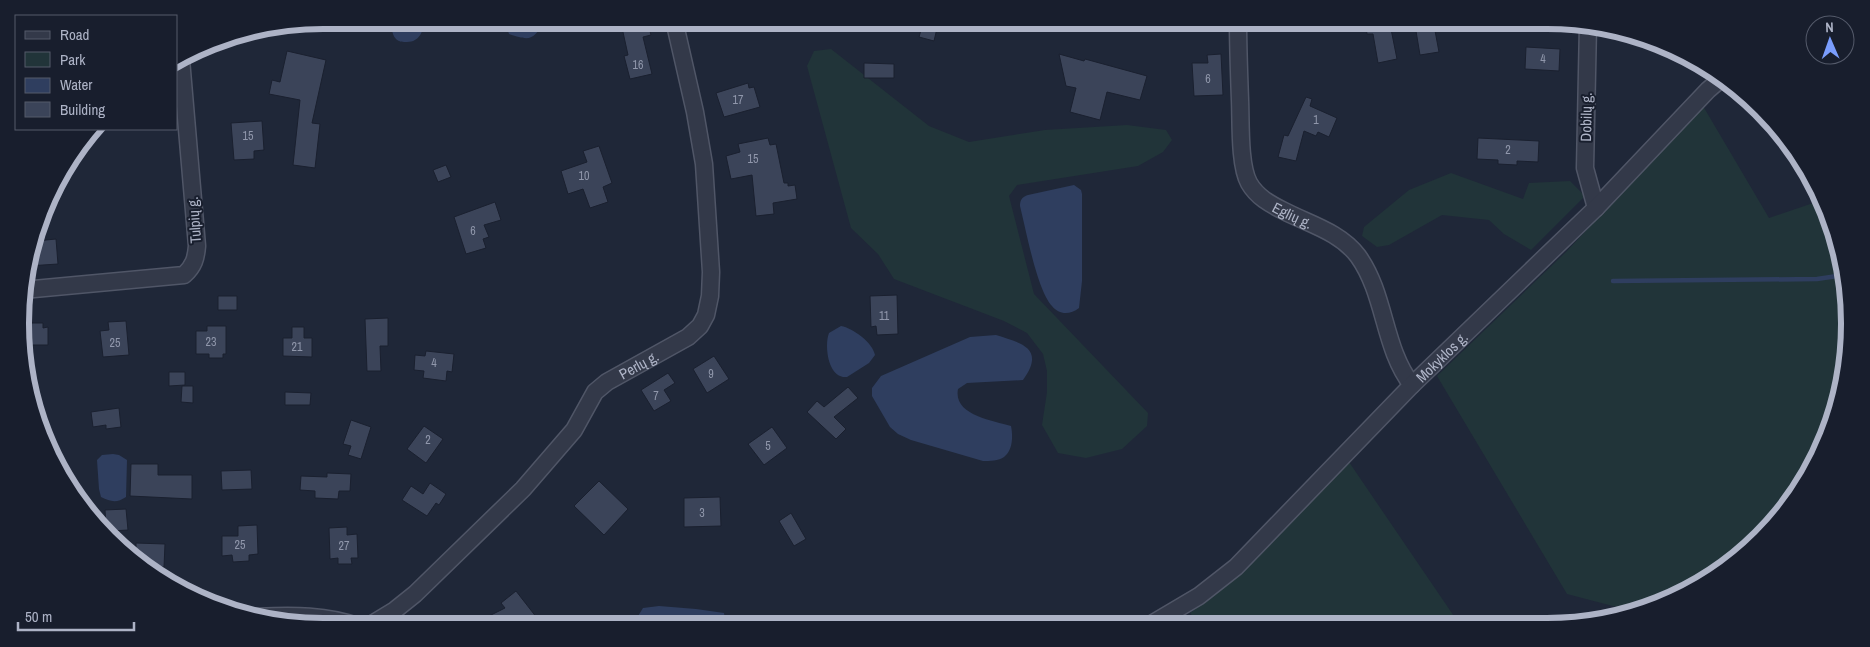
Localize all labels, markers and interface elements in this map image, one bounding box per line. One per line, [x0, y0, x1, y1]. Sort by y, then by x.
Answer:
legend [15, 15, 178, 130]
north arrow [1805, 15, 1855, 65]
text: N [1825, 18, 1834, 36]
text: Road [60, 24, 89, 45]
text: Park [60, 49, 86, 70]
house number: 4 [1540, 51, 1546, 67]
house number: 16 [633, 57, 643, 73]
house number: 6 [1205, 71, 1211, 87]
text: Water [60, 74, 92, 95]
house number: 17 [733, 92, 744, 108]
street label: Dobilų g. [1575, 92, 1597, 142]
text: Building [60, 99, 105, 120]
house number: 1 [1313, 112, 1319, 128]
house number: 15 [243, 128, 254, 144]
house number: 2 [1505, 142, 1511, 158]
house number: 15 [748, 151, 759, 167]
house number: 10 [579, 168, 589, 184]
street label: Tulpių g. [182, 196, 206, 244]
street label: Eglių g. [1269, 196, 1316, 233]
house number: 6 [470, 223, 476, 239]
house number: 11 [879, 308, 890, 324]
street label: Mokyklos g. [1411, 327, 1472, 387]
house number: 23 [206, 334, 216, 350]
house number: 25 [110, 335, 121, 351]
house number: 21 [292, 339, 303, 355]
street label: Perlų g. [615, 345, 662, 384]
house number: 4 [431, 355, 437, 371]
house number: 9 [708, 366, 714, 382]
house number: 7 [653, 388, 659, 404]
house number: 2 [425, 432, 431, 448]
house number: 5 [765, 438, 771, 454]
house number: 3 [699, 505, 705, 521]
house number: 25 [235, 537, 246, 553]
house number: 27 [339, 538, 350, 554]
scale bar [18, 600, 134, 632]
text: 50 m [25, 606, 52, 627]

